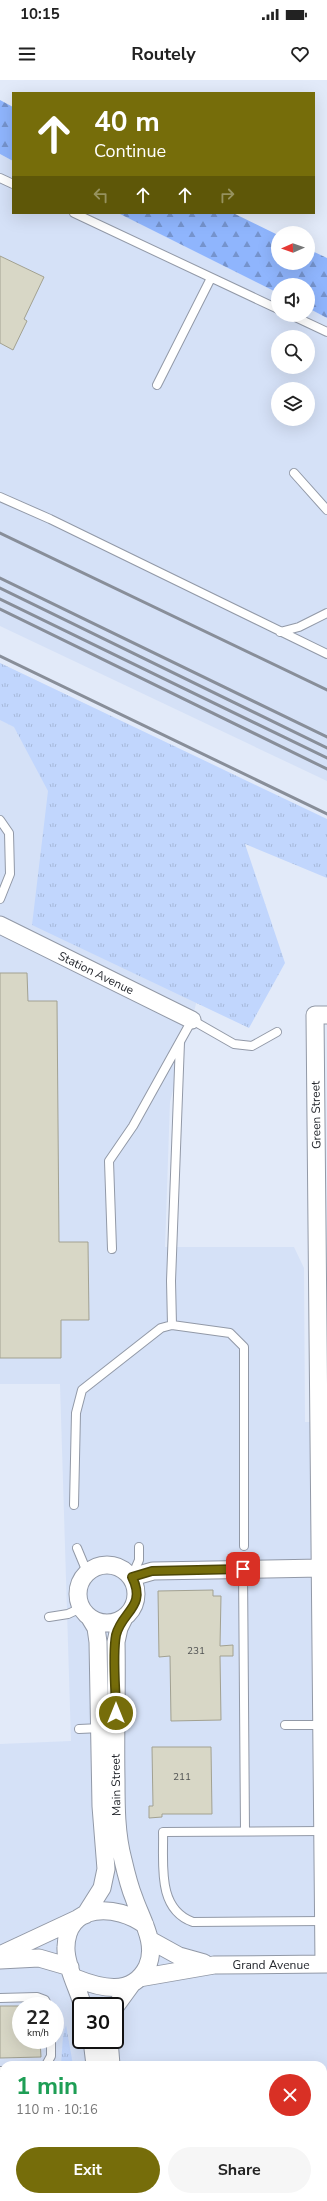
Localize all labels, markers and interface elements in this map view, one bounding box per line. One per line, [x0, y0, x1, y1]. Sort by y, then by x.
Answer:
text: 10:15 [20, 4, 60, 24]
text: Routely [131, 42, 196, 66]
icon: menu [16, 43, 38, 65]
icon: heart [289, 43, 311, 65]
text: 40 m [94, 103, 160, 141]
icon: ahead [28, 108, 80, 160]
text: Continue [94, 139, 166, 163]
icon: left [90, 184, 112, 206]
icon: ahead [132, 184, 154, 206]
icon: ahead [174, 184, 196, 206]
icon: right [216, 184, 238, 206]
north arrow [271, 226, 315, 270]
map controls [271, 226, 315, 426]
button: sound [271, 278, 315, 322]
button: search [271, 330, 315, 374]
button: layers [271, 382, 315, 426]
street label: Station Avenue [55, 948, 137, 998]
street label: Green Street [307, 1080, 325, 1149]
pin [226, 1552, 260, 1586]
icon: arrive [232, 1558, 254, 1580]
house number: 231 [187, 1644, 205, 1658]
position arrow [95, 1692, 137, 1734]
street label: Main Street [107, 1753, 125, 1816]
house number: 211 [173, 1770, 191, 1784]
street label: Grand Avenue [232, 1957, 310, 1973]
speed limit sign: 30 [72, 1997, 124, 2049]
text: 22 [26, 2004, 50, 2031]
text: km/h [27, 2026, 49, 2040]
text: 1 min [16, 2070, 78, 2102]
button: close [269, 2074, 311, 2116]
text: 110 m · 10:16 [16, 2101, 98, 2119]
button: Exit [16, 2147, 160, 2193]
button: Share [168, 2147, 311, 2193]

